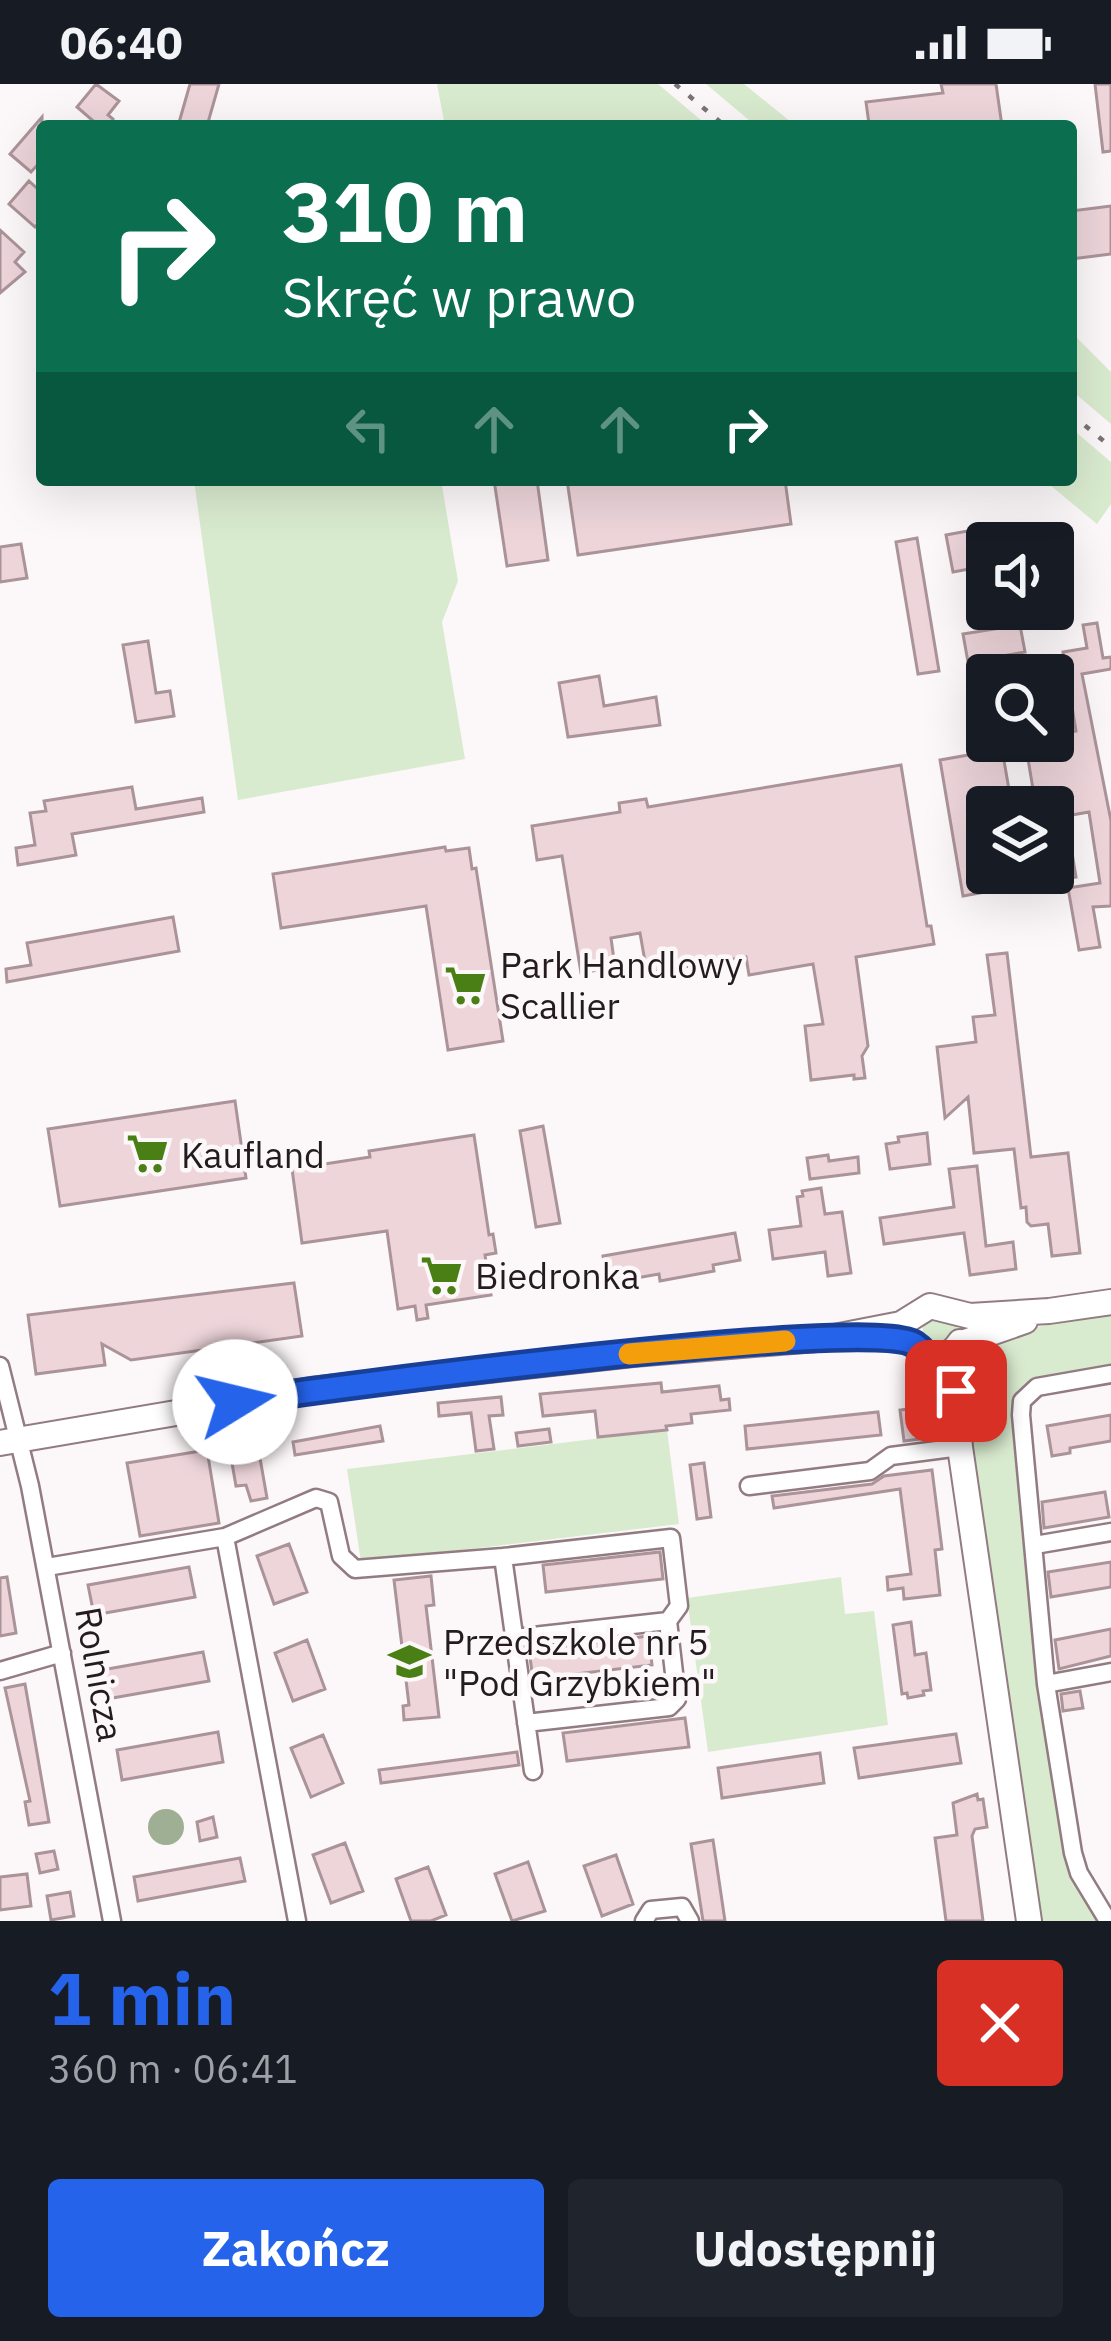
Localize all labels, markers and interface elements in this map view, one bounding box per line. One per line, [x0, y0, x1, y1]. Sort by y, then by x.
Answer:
text: 06:40 [60, 13, 183, 71]
text: 310 m [282, 156, 528, 265]
icon: right [84, 168, 240, 324]
text: Skręć w prawo [282, 262, 636, 332]
icon: left [335, 396, 401, 462]
icon: ahead [461, 396, 527, 462]
icon: ahead [587, 396, 653, 462]
icon: right [713, 396, 779, 462]
map controls [966, 522, 1074, 894]
button: sound [966, 522, 1074, 630]
button: search [966, 654, 1074, 762]
button: layers [966, 786, 1074, 894]
place label: Park Handlowy Scallier [500, 941, 743, 1029]
supermarket icon: Park Handlowy Scallier [443, 962, 489, 1008]
supermarket icon: Kaufland [124, 1131, 170, 1177]
place label: Kaufland [181, 1131, 325, 1178]
supermarket icon: Biedronka [418, 1252, 464, 1298]
place label: Biedronka [475, 1252, 640, 1299]
position arrow [172, 1339, 298, 1465]
pin [905, 1340, 1007, 1442]
icon: arrive [923, 1358, 989, 1424]
street label: Rolnicza [65, 1603, 135, 1745]
place label: Przedszkole nr 5 "Pod Grzybkiem" [443, 1618, 716, 1706]
school or university icon: Przedszkole nr 5 "Pod Grzybkiem" [386, 1639, 432, 1685]
text: 1 min [48, 1951, 236, 2045]
button: close [937, 1960, 1063, 2086]
text: 360 m · 06:41 [48, 2043, 298, 2094]
button: Zakończ [48, 2179, 544, 2317]
button: Udostępnij [568, 2179, 1063, 2317]

